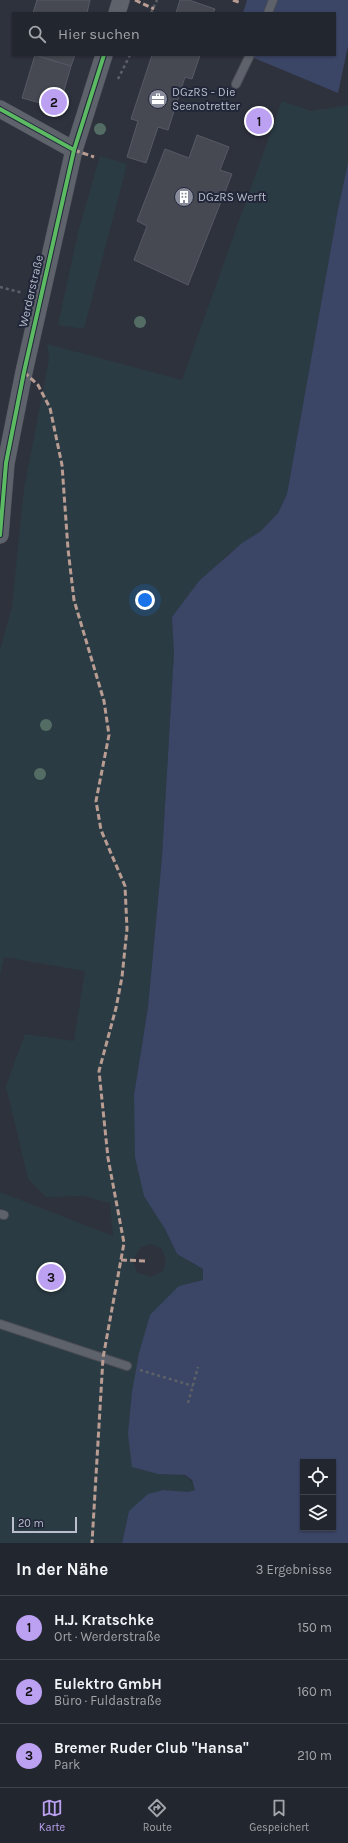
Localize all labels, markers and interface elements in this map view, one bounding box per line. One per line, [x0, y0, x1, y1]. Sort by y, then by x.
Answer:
search box [12, 12, 336, 56]
icon: search [26, 23, 48, 45]
text: Hier suchen [58, 25, 140, 43]
place label: DGzRS - Die Seenotretter [172, 85, 241, 113]
pin: 2 [41, 87, 67, 117]
office icon: DGzRS - Die Seenotretter [147, 88, 169, 110]
pin: 1 [246, 106, 272, 136]
building icon: DGzRS Werft [173, 186, 195, 208]
place label: DGzRS Werft [198, 190, 267, 204]
street label: Werderstraße [16, 253, 46, 329]
your location [135, 590, 155, 610]
pin: 3 [38, 1262, 64, 1292]
map controls [300, 1459, 336, 1531]
button: locate [300, 1459, 336, 1495]
button: layers [300, 1495, 336, 1531]
scale bar [12, 1515, 77, 1534]
text: 20 m [18, 1517, 44, 1530]
text: In der Nähe [16, 1559, 108, 1579]
text: 3 Ergebnisse [256, 1562, 332, 1577]
text: H.J. Kratschke [54, 1611, 154, 1629]
text: 1 [27, 1620, 31, 1635]
text: 150 m [297, 1620, 332, 1635]
text: Ort · Werderstraße [54, 1629, 160, 1644]
text: Eulektro GmbH [54, 1675, 162, 1693]
text: 2 [25, 1684, 33, 1699]
text: 160 m [297, 1684, 332, 1699]
text: Büro · Fuldastraße [54, 1693, 161, 1708]
text: Bremer Ruder Club "Hansa" [54, 1739, 249, 1757]
text: 3 [25, 1748, 33, 1763]
text: 210 m [297, 1748, 332, 1763]
text: Park [54, 1757, 80, 1772]
tab: Karte [39, 1797, 65, 1834]
tab: Route [143, 1797, 172, 1834]
tab: Gespeichert [249, 1797, 309, 1834]

